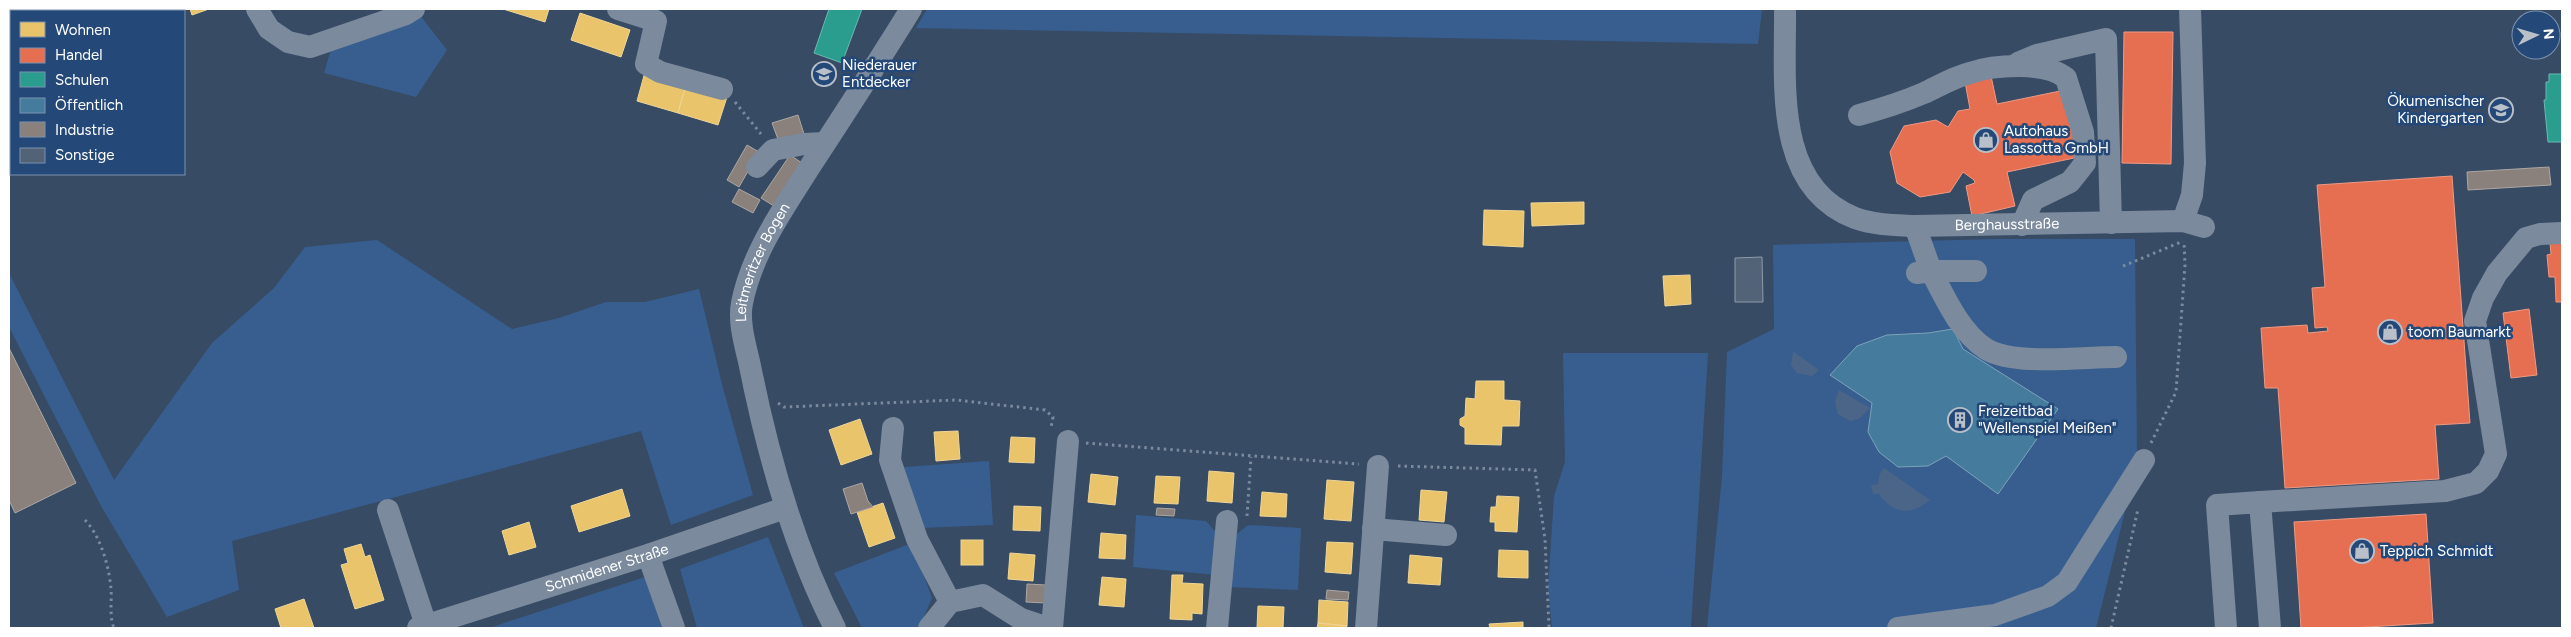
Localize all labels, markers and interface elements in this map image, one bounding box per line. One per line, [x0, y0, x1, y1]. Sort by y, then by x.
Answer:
legend [10, 10, 185, 175]
north arrow [2511, 10, 2561, 60]
text: Wohnen [55, 21, 111, 39]
text: N [2540, 28, 2557, 40]
text: Handel [55, 46, 103, 64]
place label: Niederauer Entdecker [842, 56, 917, 91]
school or university icon: Niederauer Entdecker [811, 61, 837, 87]
text: Schulen [55, 71, 109, 89]
place label: Ökumenischer Kindergarten [2387, 92, 2484, 127]
text: Öffentlich [55, 96, 123, 114]
school or university icon: Ökumenischer Kindergarten [2488, 97, 2514, 123]
text: Industrie [55, 121, 114, 139]
place label: Autohaus Lassotta GmbH [2004, 122, 2109, 157]
shop icon: Autohaus Lassotta GmbH [1973, 127, 1999, 153]
text: Sonstige [55, 146, 114, 164]
street label: Leitmeritzer Bogen [732, 199, 794, 323]
street label: Berghausstraße [1954, 214, 2059, 234]
shop icon: toom Baumarkt [2377, 319, 2403, 345]
place label: toom Baumarkt [2408, 323, 2511, 341]
place label: Freizeitbad "Wellenspiel Meißen" [1978, 402, 2117, 437]
building icon: Freizeitbad "Wellenspiel Meißen" [1947, 407, 1973, 433]
shop icon: Teppich Schmidt [2349, 538, 2375, 564]
street label: Schmidener Straße [543, 540, 671, 596]
place label: Teppich Schmidt [2380, 542, 2494, 560]

